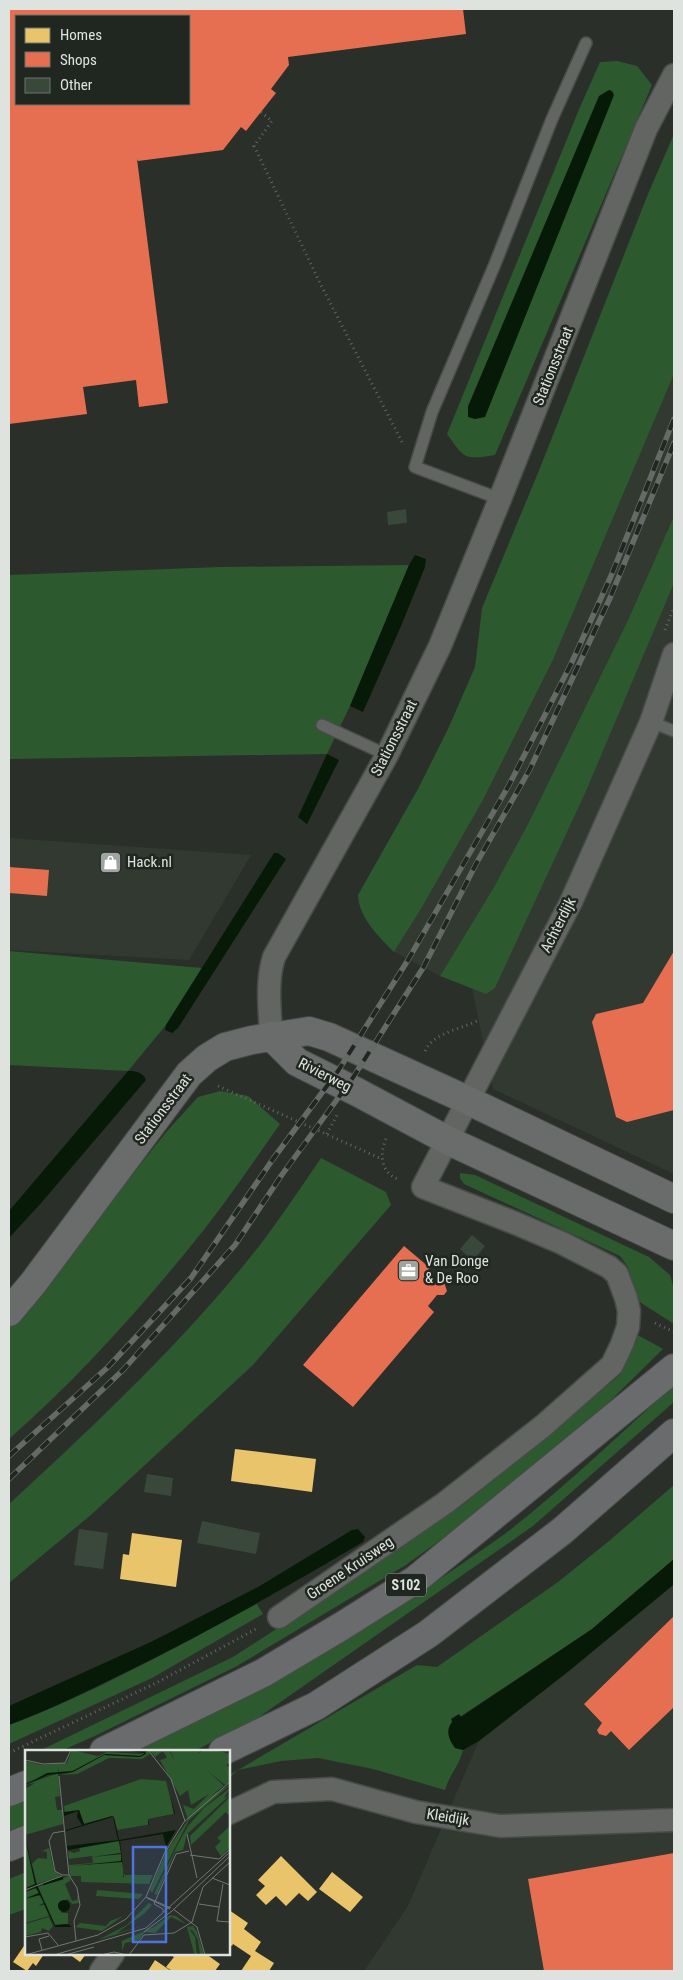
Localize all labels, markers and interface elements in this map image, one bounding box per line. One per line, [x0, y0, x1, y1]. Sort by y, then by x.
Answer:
legend [15, 15, 190, 105]
text: Homes [60, 26, 102, 44]
text: Shops [60, 51, 97, 69]
text: Other [60, 76, 93, 94]
street label: Stationsstraat [529, 324, 577, 408]
street label: Stationsstraat [367, 697, 421, 779]
shop icon: Hack.nl [99, 850, 123, 874]
place label: Hack.nl [127, 853, 172, 871]
street label: Achterdijk [536, 894, 580, 956]
street label: Rivierweg [295, 1054, 355, 1096]
street label: Stationsstraat [131, 1070, 195, 1148]
place label: Van Donge & De Roo [425, 1252, 489, 1287]
office icon: Van Donge & De Roo [397, 1258, 421, 1282]
street label: Groene Kruisweg [303, 1533, 397, 1603]
road number: S102 [386, 1574, 426, 1596]
inset map [25, 1750, 230, 1955]
street label: Kleidijk [425, 1805, 471, 1829]

